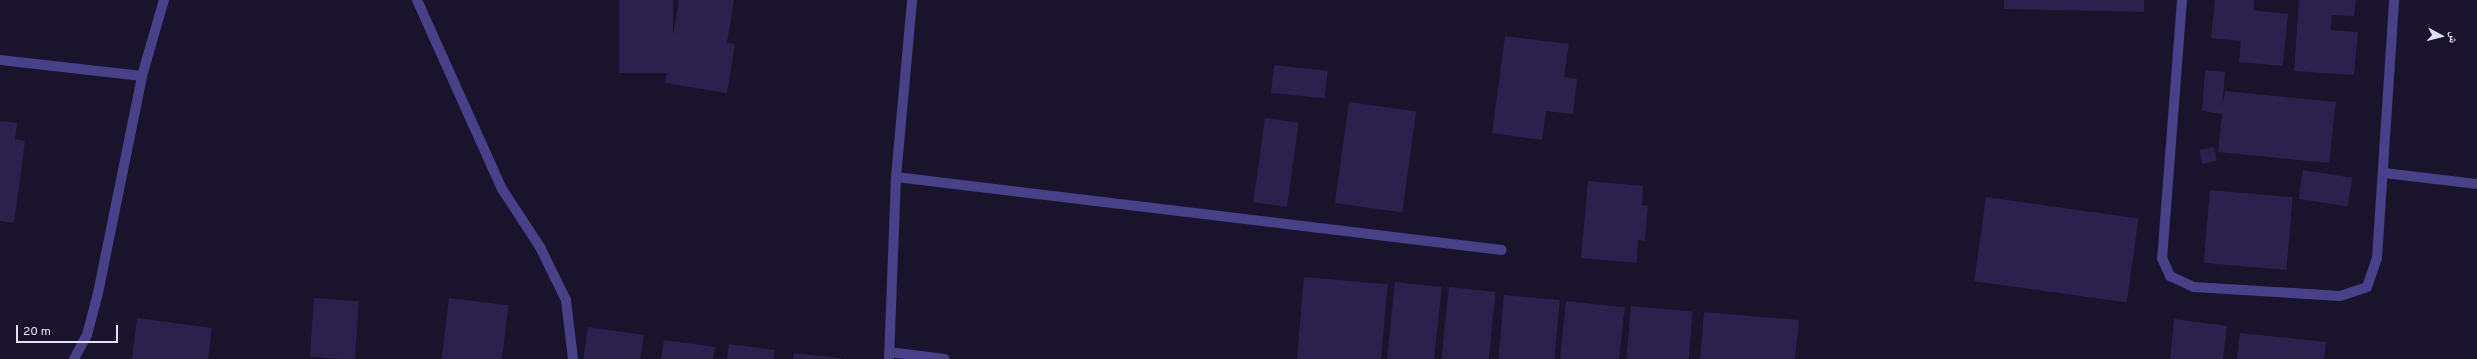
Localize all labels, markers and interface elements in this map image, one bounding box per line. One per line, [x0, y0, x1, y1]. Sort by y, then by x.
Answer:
north arrow [2421, 16, 2461, 56]
text: ش [2445, 31, 2461, 44]
scale bar [18, 317, 120, 343]
text: 20 m [23, 324, 51, 340]

